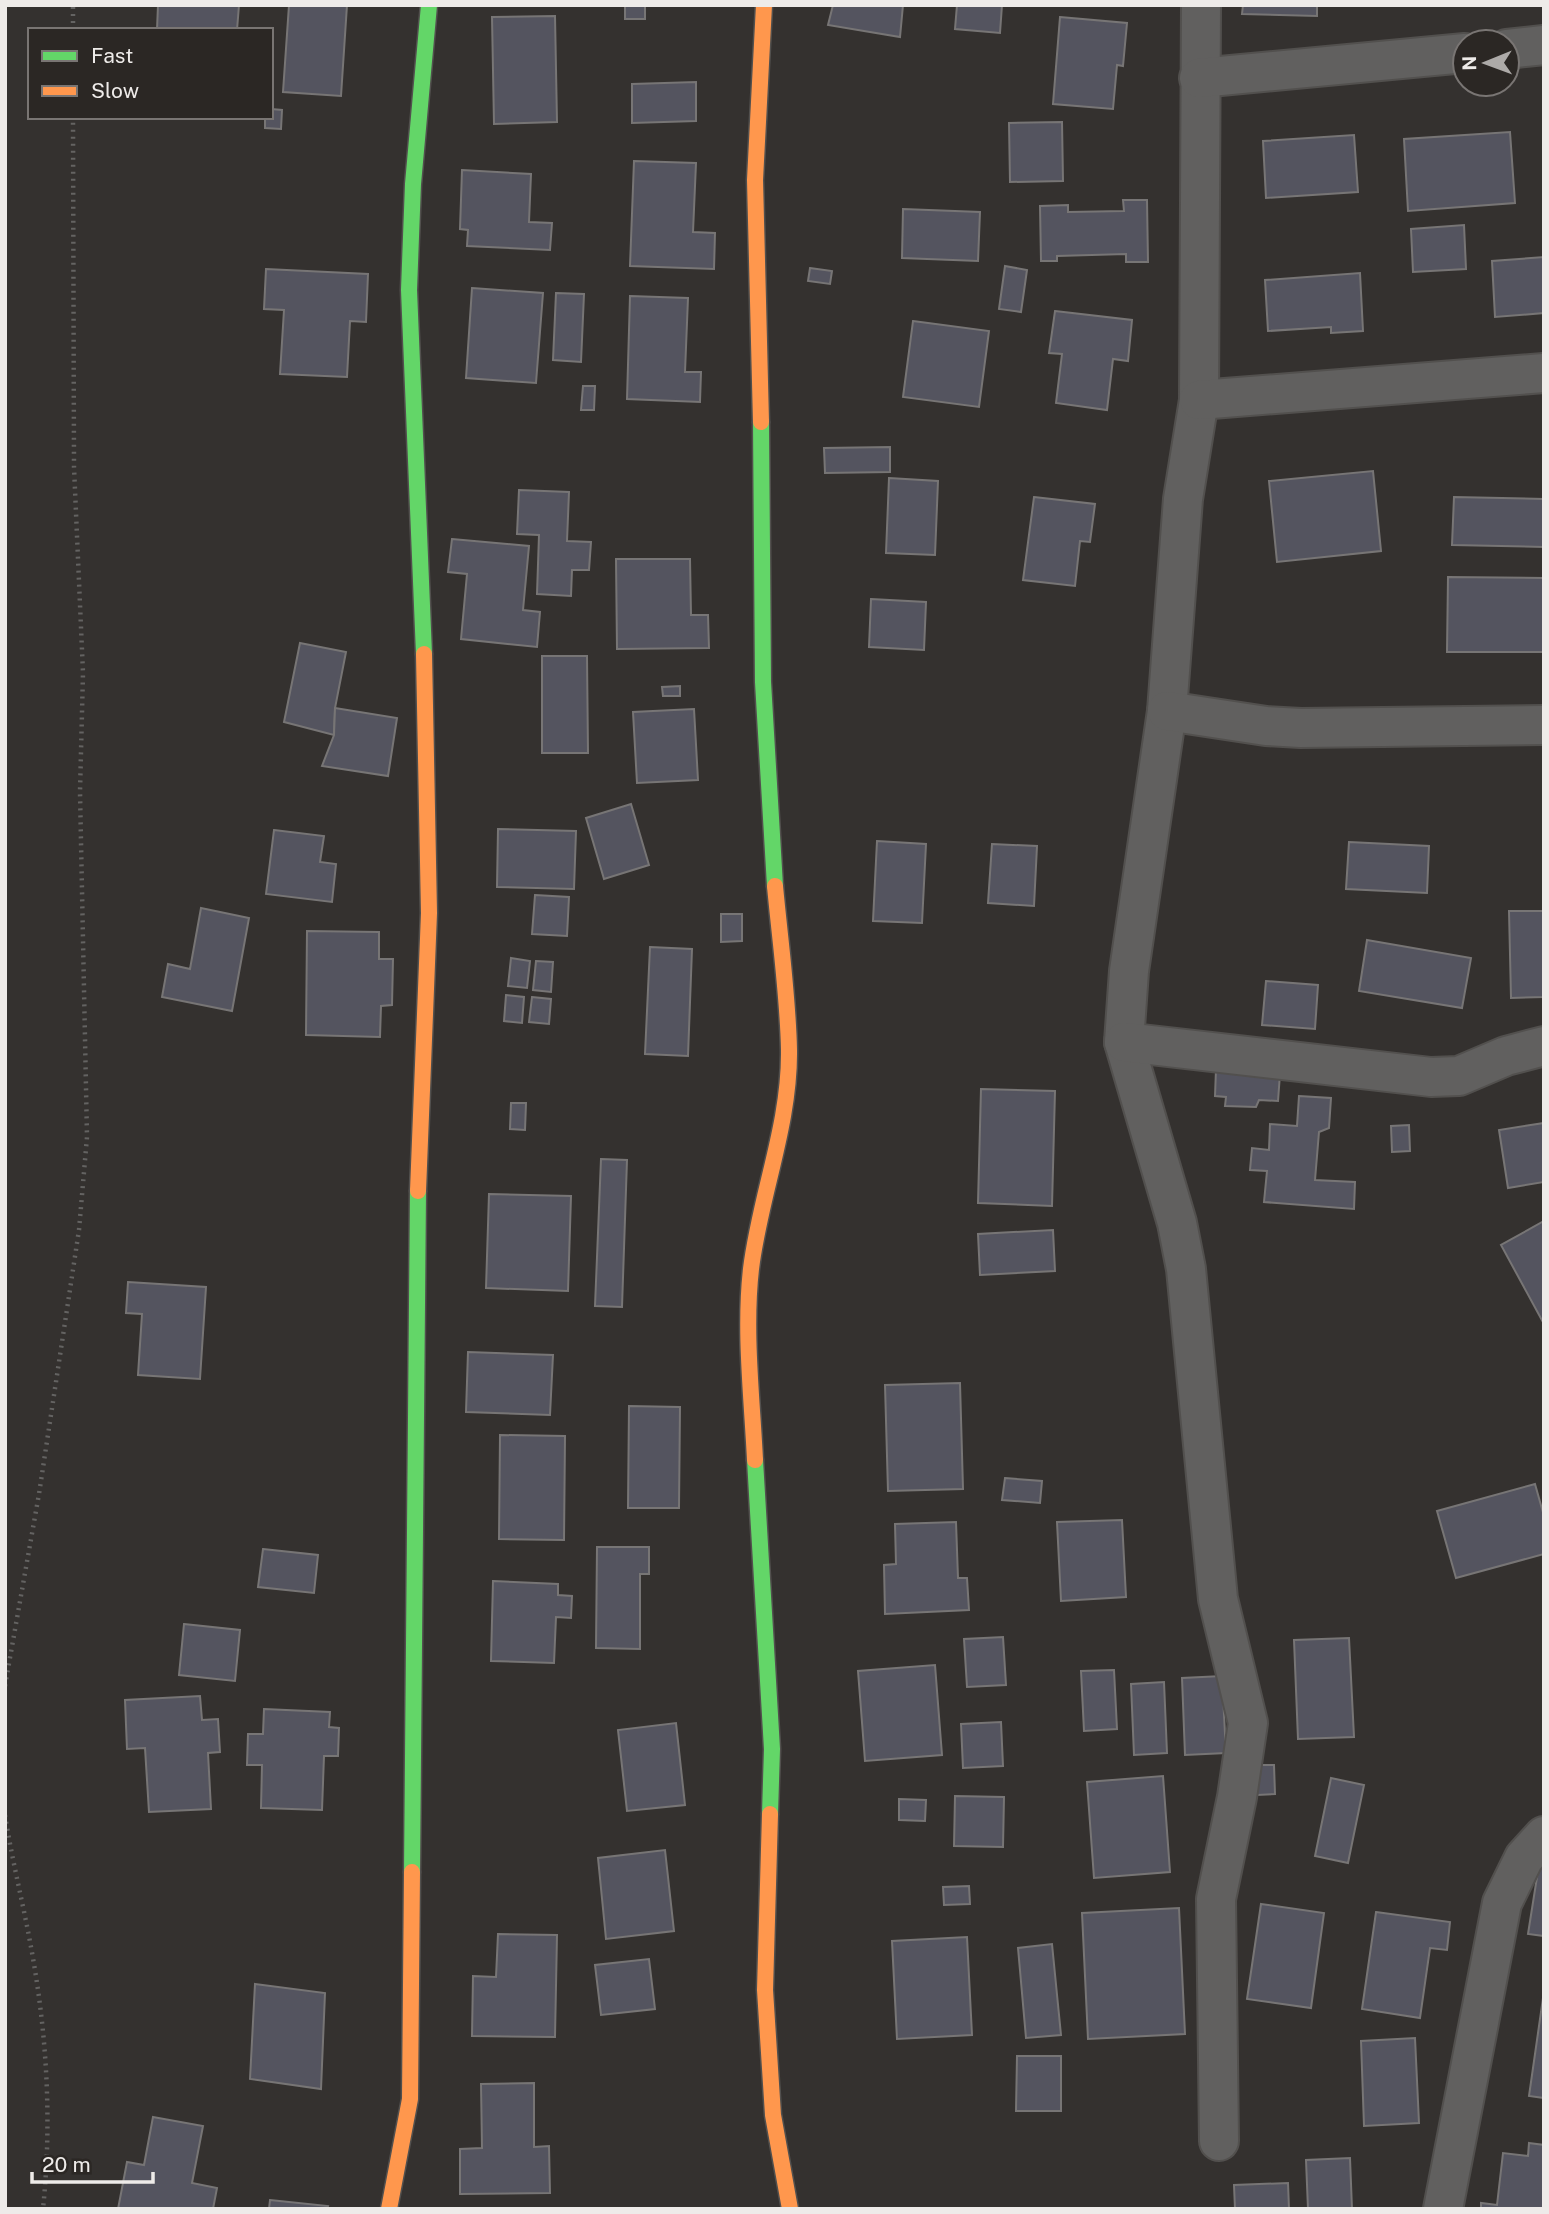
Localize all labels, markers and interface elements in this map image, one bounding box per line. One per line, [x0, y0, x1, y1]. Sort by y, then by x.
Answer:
legend [28, 28, 273, 119]
north arrow [1451, 28, 1521, 98]
text: Fast [91, 43, 133, 68]
text: N [1458, 56, 1480, 71]
text: Slow [91, 78, 139, 103]
scale bar [32, 2140, 152, 2184]
text: 20 m [42, 2152, 91, 2177]

